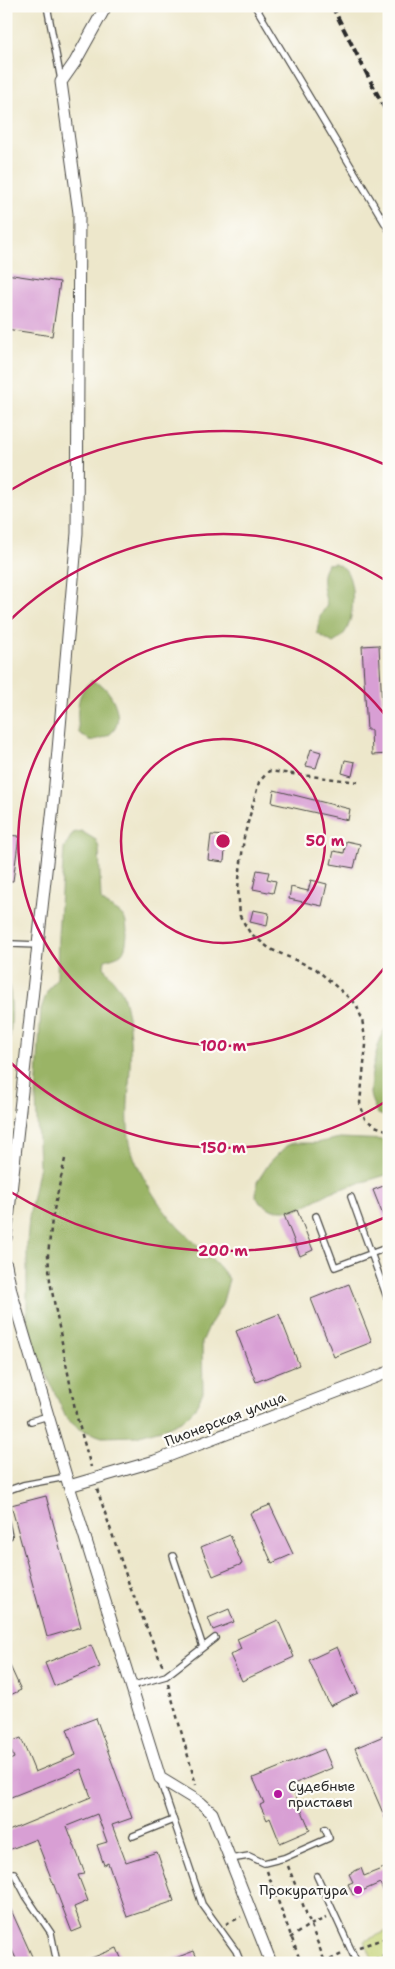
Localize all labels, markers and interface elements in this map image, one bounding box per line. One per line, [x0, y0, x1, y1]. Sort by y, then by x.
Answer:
text: 50 m [306, 831, 345, 851]
centre of rings [214, 832, 232, 850]
text: 100 m [200, 1036, 246, 1056]
text: 150 m [200, 1138, 246, 1158]
text: 200 m [198, 1241, 248, 1261]
street label: Пионерская улица [162, 1388, 288, 1450]
place label: Судебные приставы [288, 1777, 356, 1811]
marker: Судебные приставы [272, 1788, 284, 1800]
place label: Прокуратура [259, 1881, 348, 1899]
marker: Прокуратура [352, 1884, 364, 1896]

